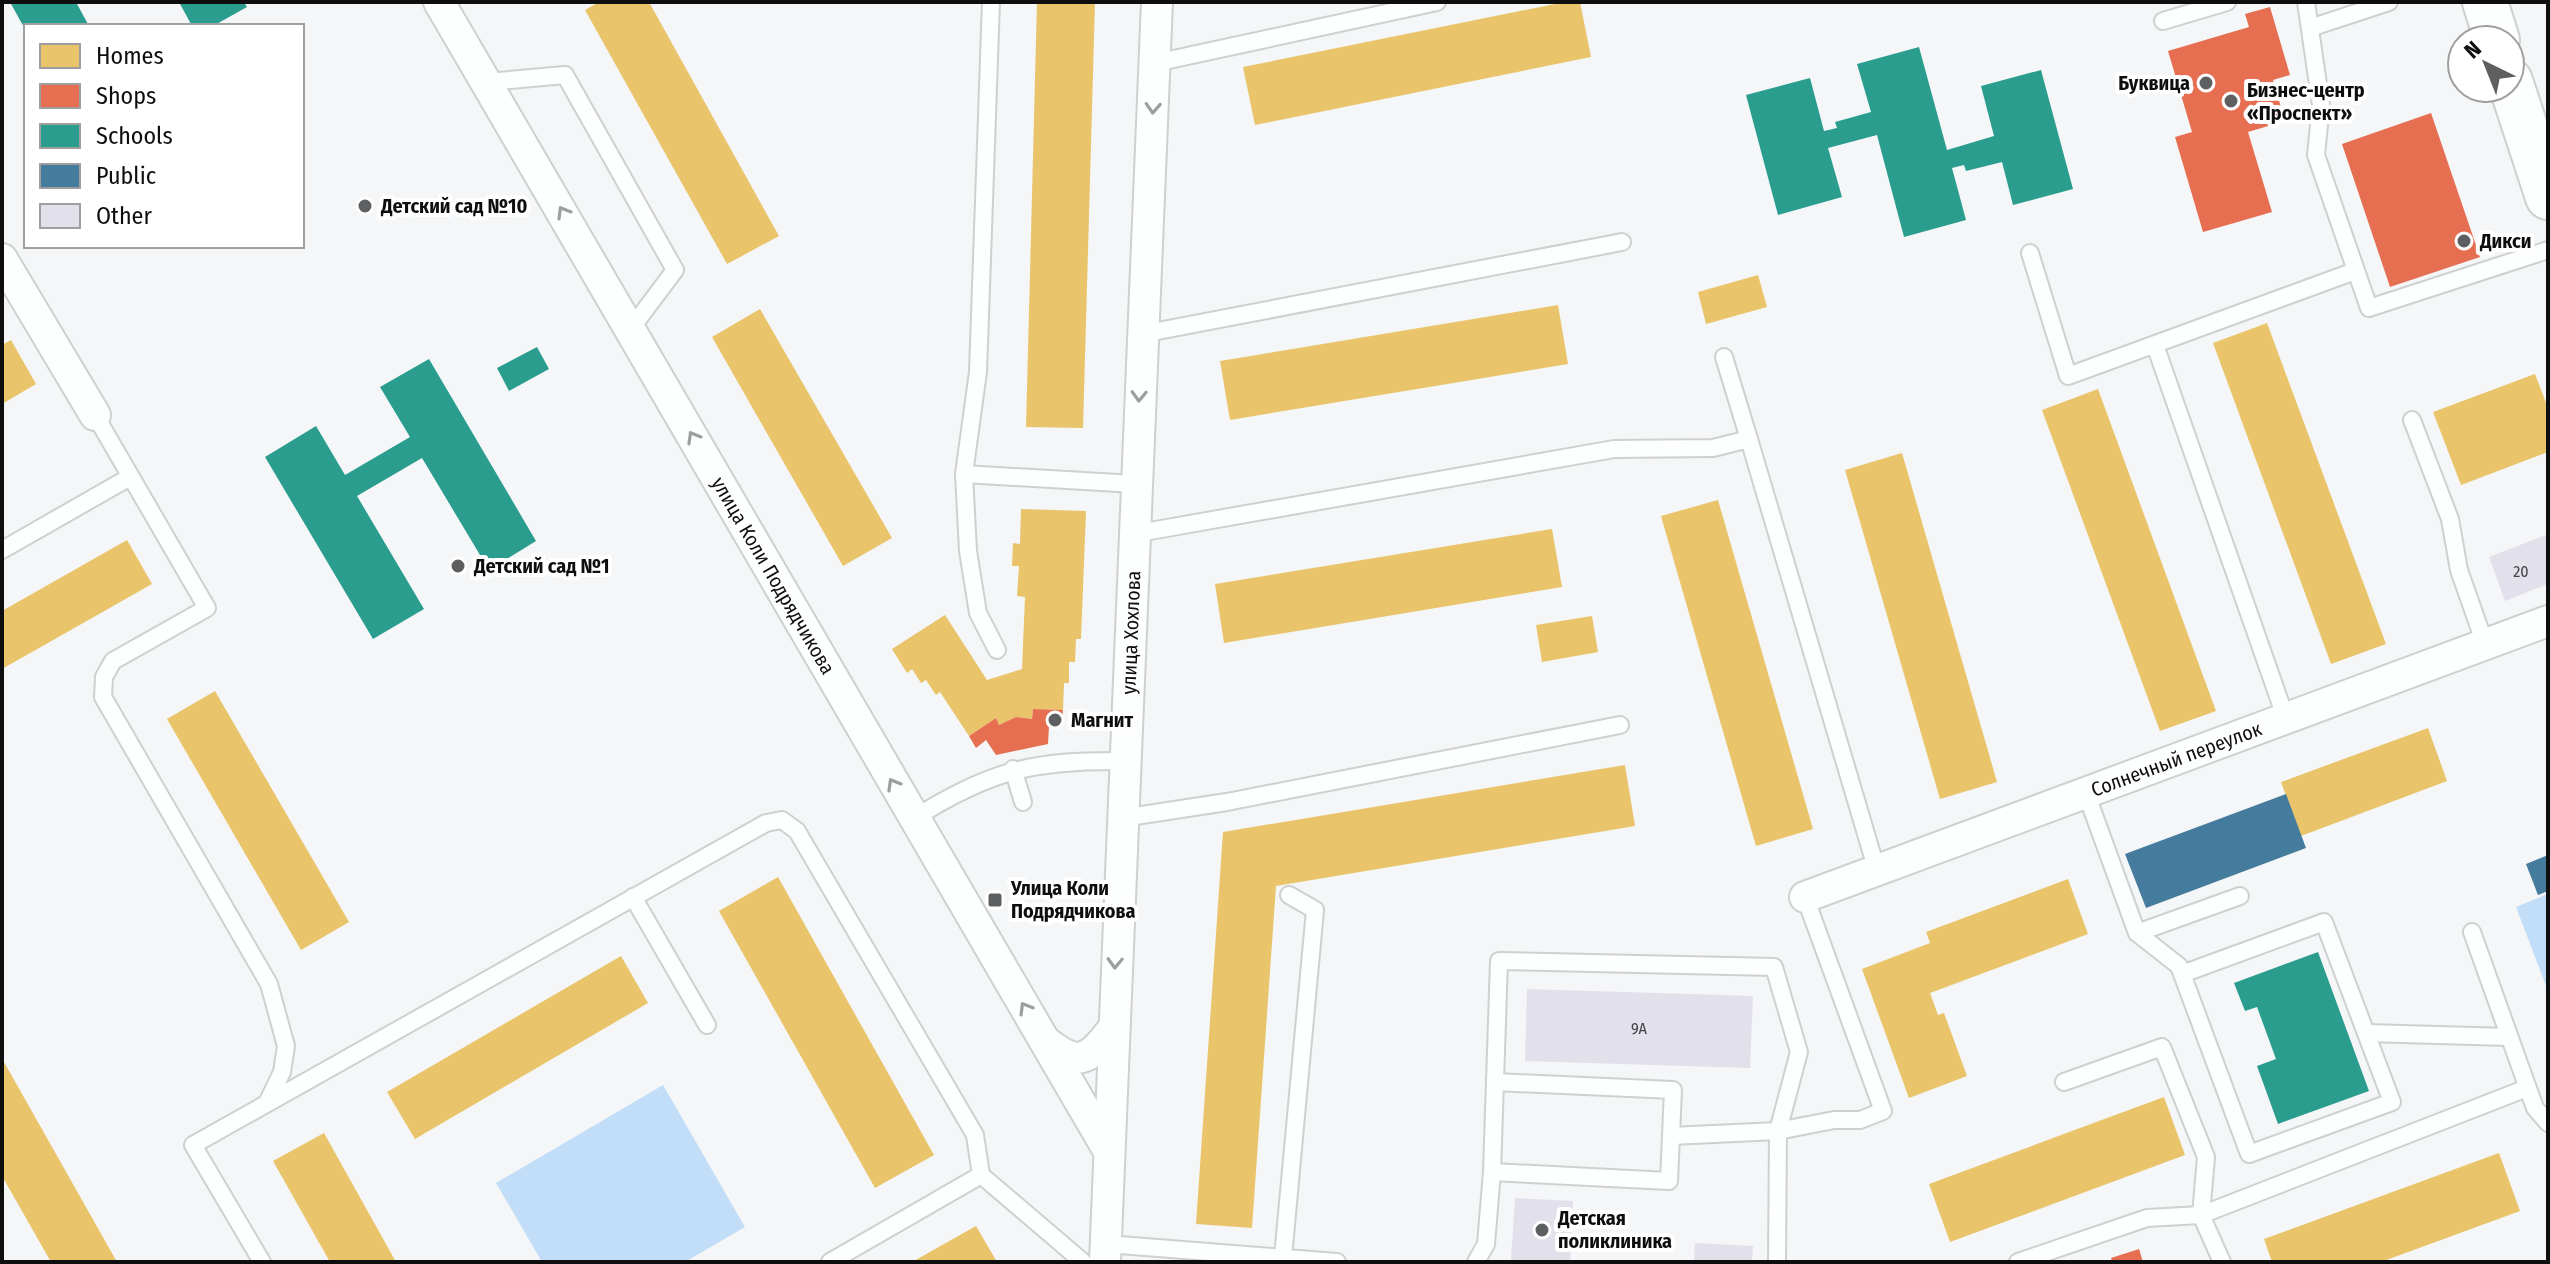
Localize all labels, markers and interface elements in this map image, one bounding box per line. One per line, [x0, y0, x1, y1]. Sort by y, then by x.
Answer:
legend [24, 24, 304, 248]
north arrow [2446, 24, 2526, 104]
text: N [2459, 35, 2487, 64]
text: Homes [96, 42, 164, 70]
place label: Буквица [2118, 71, 2190, 95]
marker: Буквица [2197, 74, 2215, 92]
place label: Бизнес-центр «Проспект» [2247, 78, 2365, 125]
text: Shops [96, 82, 156, 110]
marker: Бизнес-центр «Проспект» [2222, 92, 2240, 110]
one-way arrow [1145, 102, 1162, 115]
text: Schools [96, 122, 173, 150]
text: Public [96, 162, 156, 190]
place label: Детский сад №10 [380, 194, 527, 218]
marker: Детский сад №10 [356, 197, 374, 215]
text: Other [96, 202, 152, 230]
one-way arrow [557, 206, 573, 221]
place label: Дикси [2479, 229, 2532, 253]
marker: Дикси [2455, 232, 2473, 250]
one-way arrow [1131, 390, 1148, 403]
one-way arrow [687, 431, 703, 446]
street label: улица Коли Подрядчикова [707, 473, 840, 679]
place label: Детский сад №1 [473, 554, 609, 578]
marker: Детский сад №1 [449, 557, 467, 575]
house number: 20 [2513, 562, 2529, 581]
street label: улица Хохлова [1116, 570, 1146, 695]
place label: Магнит [1071, 708, 1134, 732]
marker: Магнит [1046, 711, 1064, 729]
street label: Солнечный переулок [2088, 716, 2265, 802]
one-way arrow [887, 778, 903, 793]
place label: Улица Коли Подрядчикова [1010, 876, 1135, 923]
marker: Улица Коли Подрядчикова [986, 891, 1004, 909]
one-way arrow [1107, 957, 1124, 970]
one-way arrow [1020, 1002, 1035, 1017]
house number: 9А [1631, 1019, 1648, 1038]
place label: Детская поликлиника [1557, 1206, 1672, 1253]
marker: Детская поликлиника [1533, 1221, 1551, 1239]

